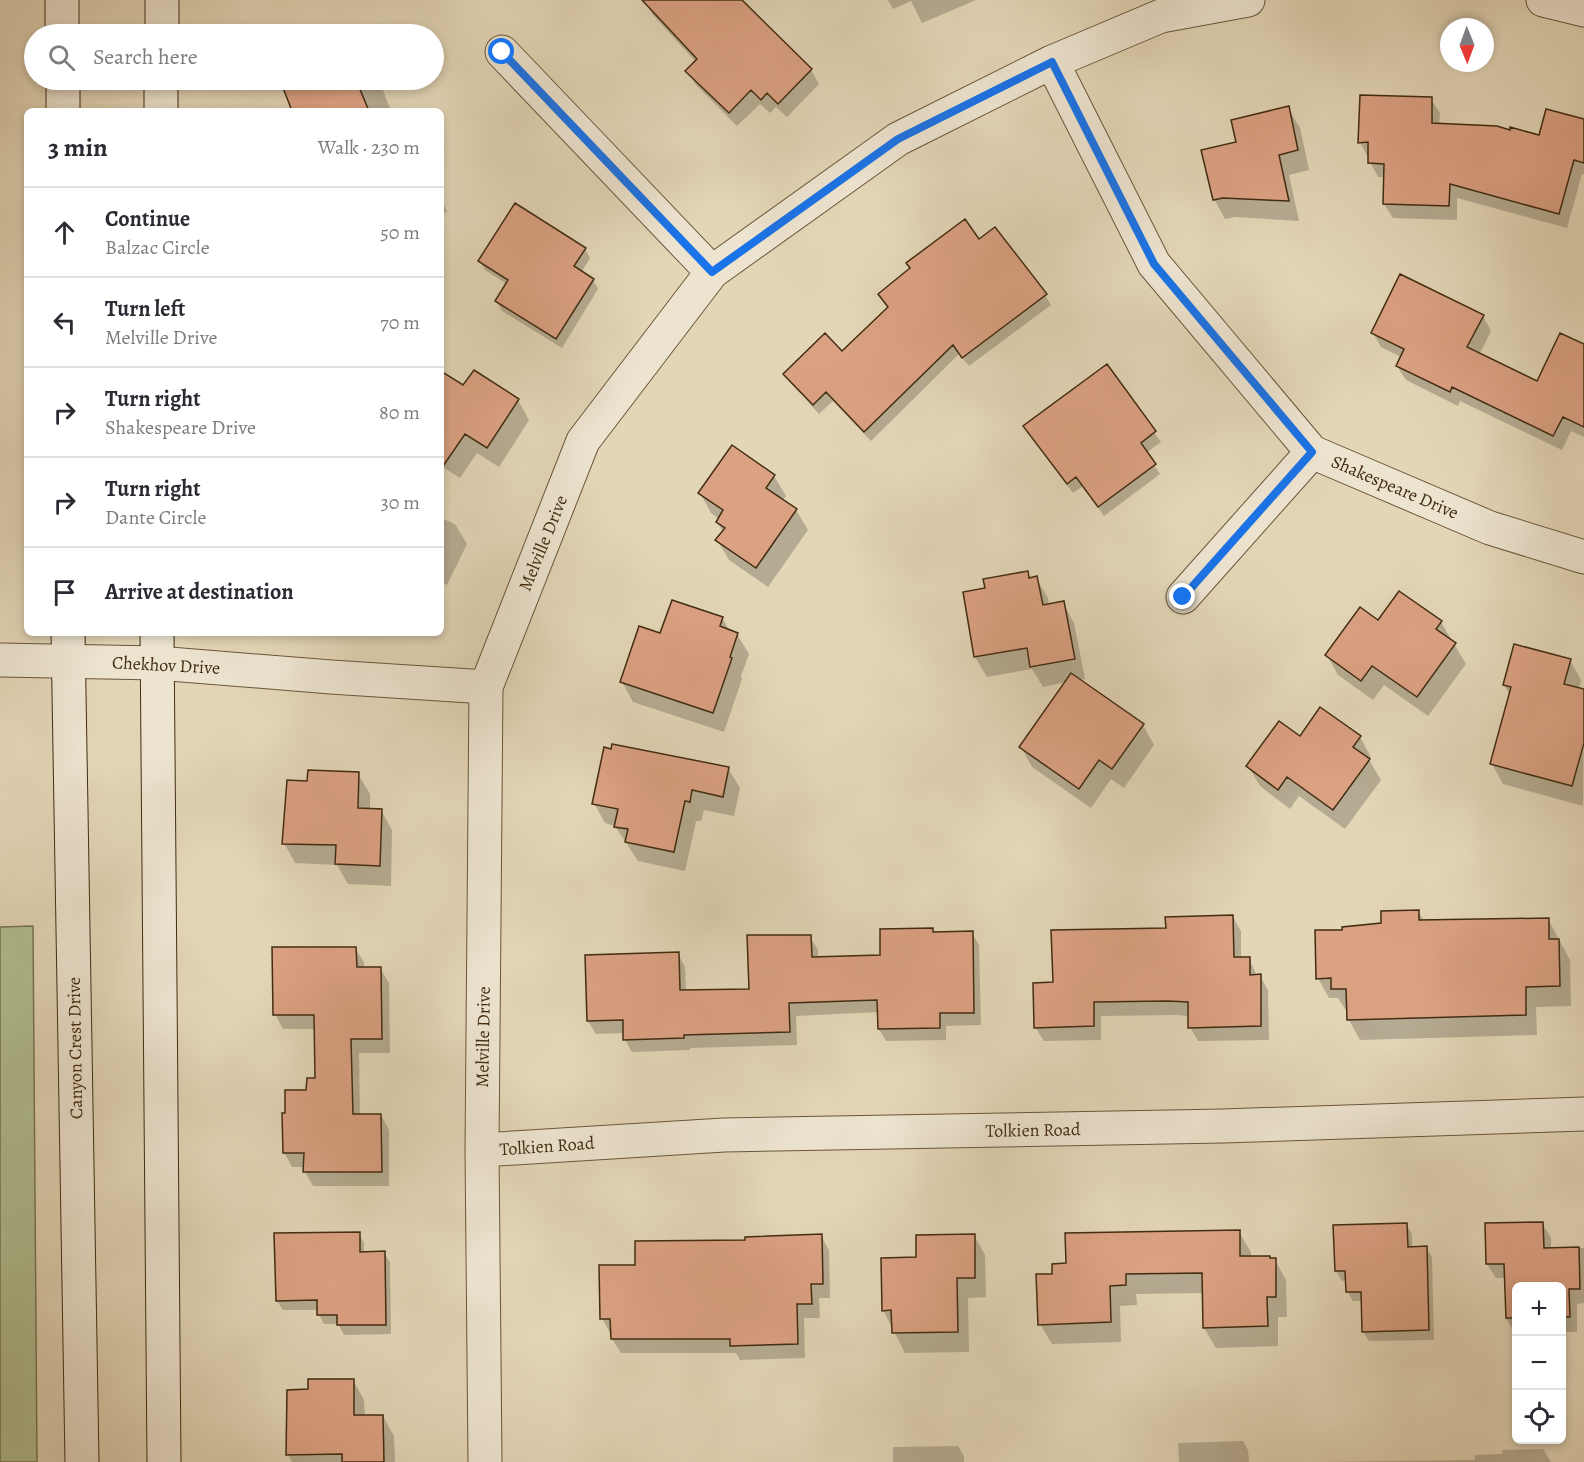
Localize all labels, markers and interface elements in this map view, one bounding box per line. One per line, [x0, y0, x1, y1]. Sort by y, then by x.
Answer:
north arrow [1440, 18, 1494, 72]
search box [24, 24, 444, 90]
route start [488, 38, 514, 64]
icon: search [45, 41, 78, 74]
text: Search here [93, 42, 198, 72]
text: 3 min [48, 130, 108, 165]
text: Walk · 230 m [318, 134, 420, 161]
text: Continue [105, 204, 190, 234]
icon: ahead [48, 216, 81, 249]
text: 50 m [380, 219, 420, 246]
text: Balzac Circle [105, 234, 210, 261]
text: Turn left [105, 294, 185, 324]
icon: left [48, 306, 81, 339]
text: 70 m [380, 309, 420, 336]
text: Melville Drive [105, 324, 218, 351]
text: Turn right [105, 384, 201, 414]
icon: right [48, 396, 81, 429]
text: 80 m [379, 399, 420, 426]
text: Shakespeare Drive [105, 414, 256, 441]
street label: Shakespeare Drive [1328, 449, 1462, 525]
text: Turn right [105, 474, 201, 504]
icon: right [48, 486, 81, 519]
text: 30 m [380, 489, 420, 516]
street label: Melville Drive [513, 492, 573, 594]
text: Dante Circle [105, 504, 206, 531]
icon: arrive [48, 576, 81, 609]
text: Arrive at destination [105, 577, 294, 607]
route end [1169, 583, 1195, 609]
street label: Chekhov Drive [111, 650, 221, 680]
street label: Canyon Crest Drive [62, 977, 88, 1119]
street label: Melville Drive [470, 986, 496, 1088]
street label: Tolkien Road [985, 1117, 1081, 1143]
street label: Tolkien Road [499, 1131, 596, 1161]
map controls [1512, 1282, 1566, 1444]
button: + [1512, 1282, 1566, 1336]
button: − [1512, 1336, 1566, 1390]
button: locate [1512, 1390, 1566, 1444]

